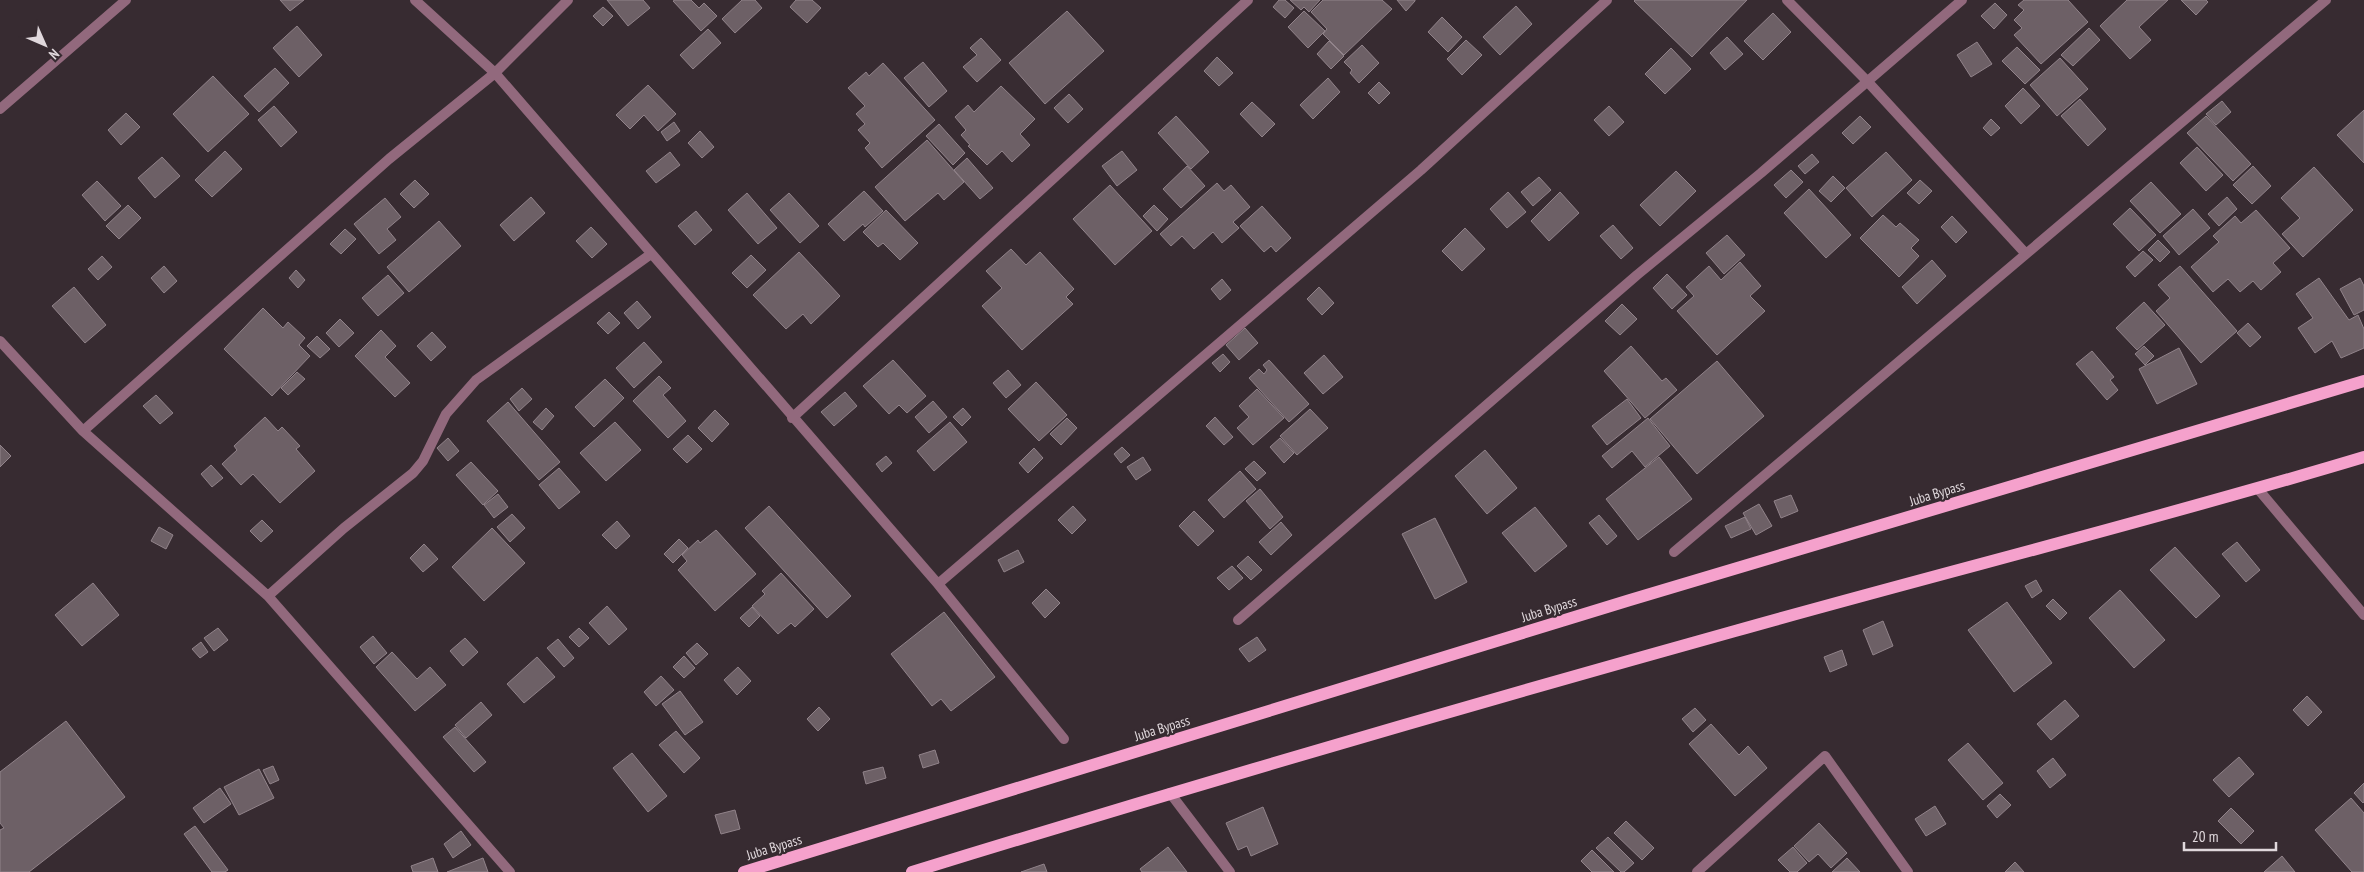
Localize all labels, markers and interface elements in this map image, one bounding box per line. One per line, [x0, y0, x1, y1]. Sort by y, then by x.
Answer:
north arrow [20, 20, 70, 70]
text: N [45, 45, 63, 63]
street label: Juba Bypass [1906, 476, 1967, 510]
street label: Juba Bypass [1518, 592, 1579, 626]
street label: Juba Bypass [1131, 711, 1192, 745]
scale bar [2184, 820, 2276, 852]
text: 20 m [2192, 827, 2218, 846]
street label: Juba Bypass [743, 830, 804, 864]

